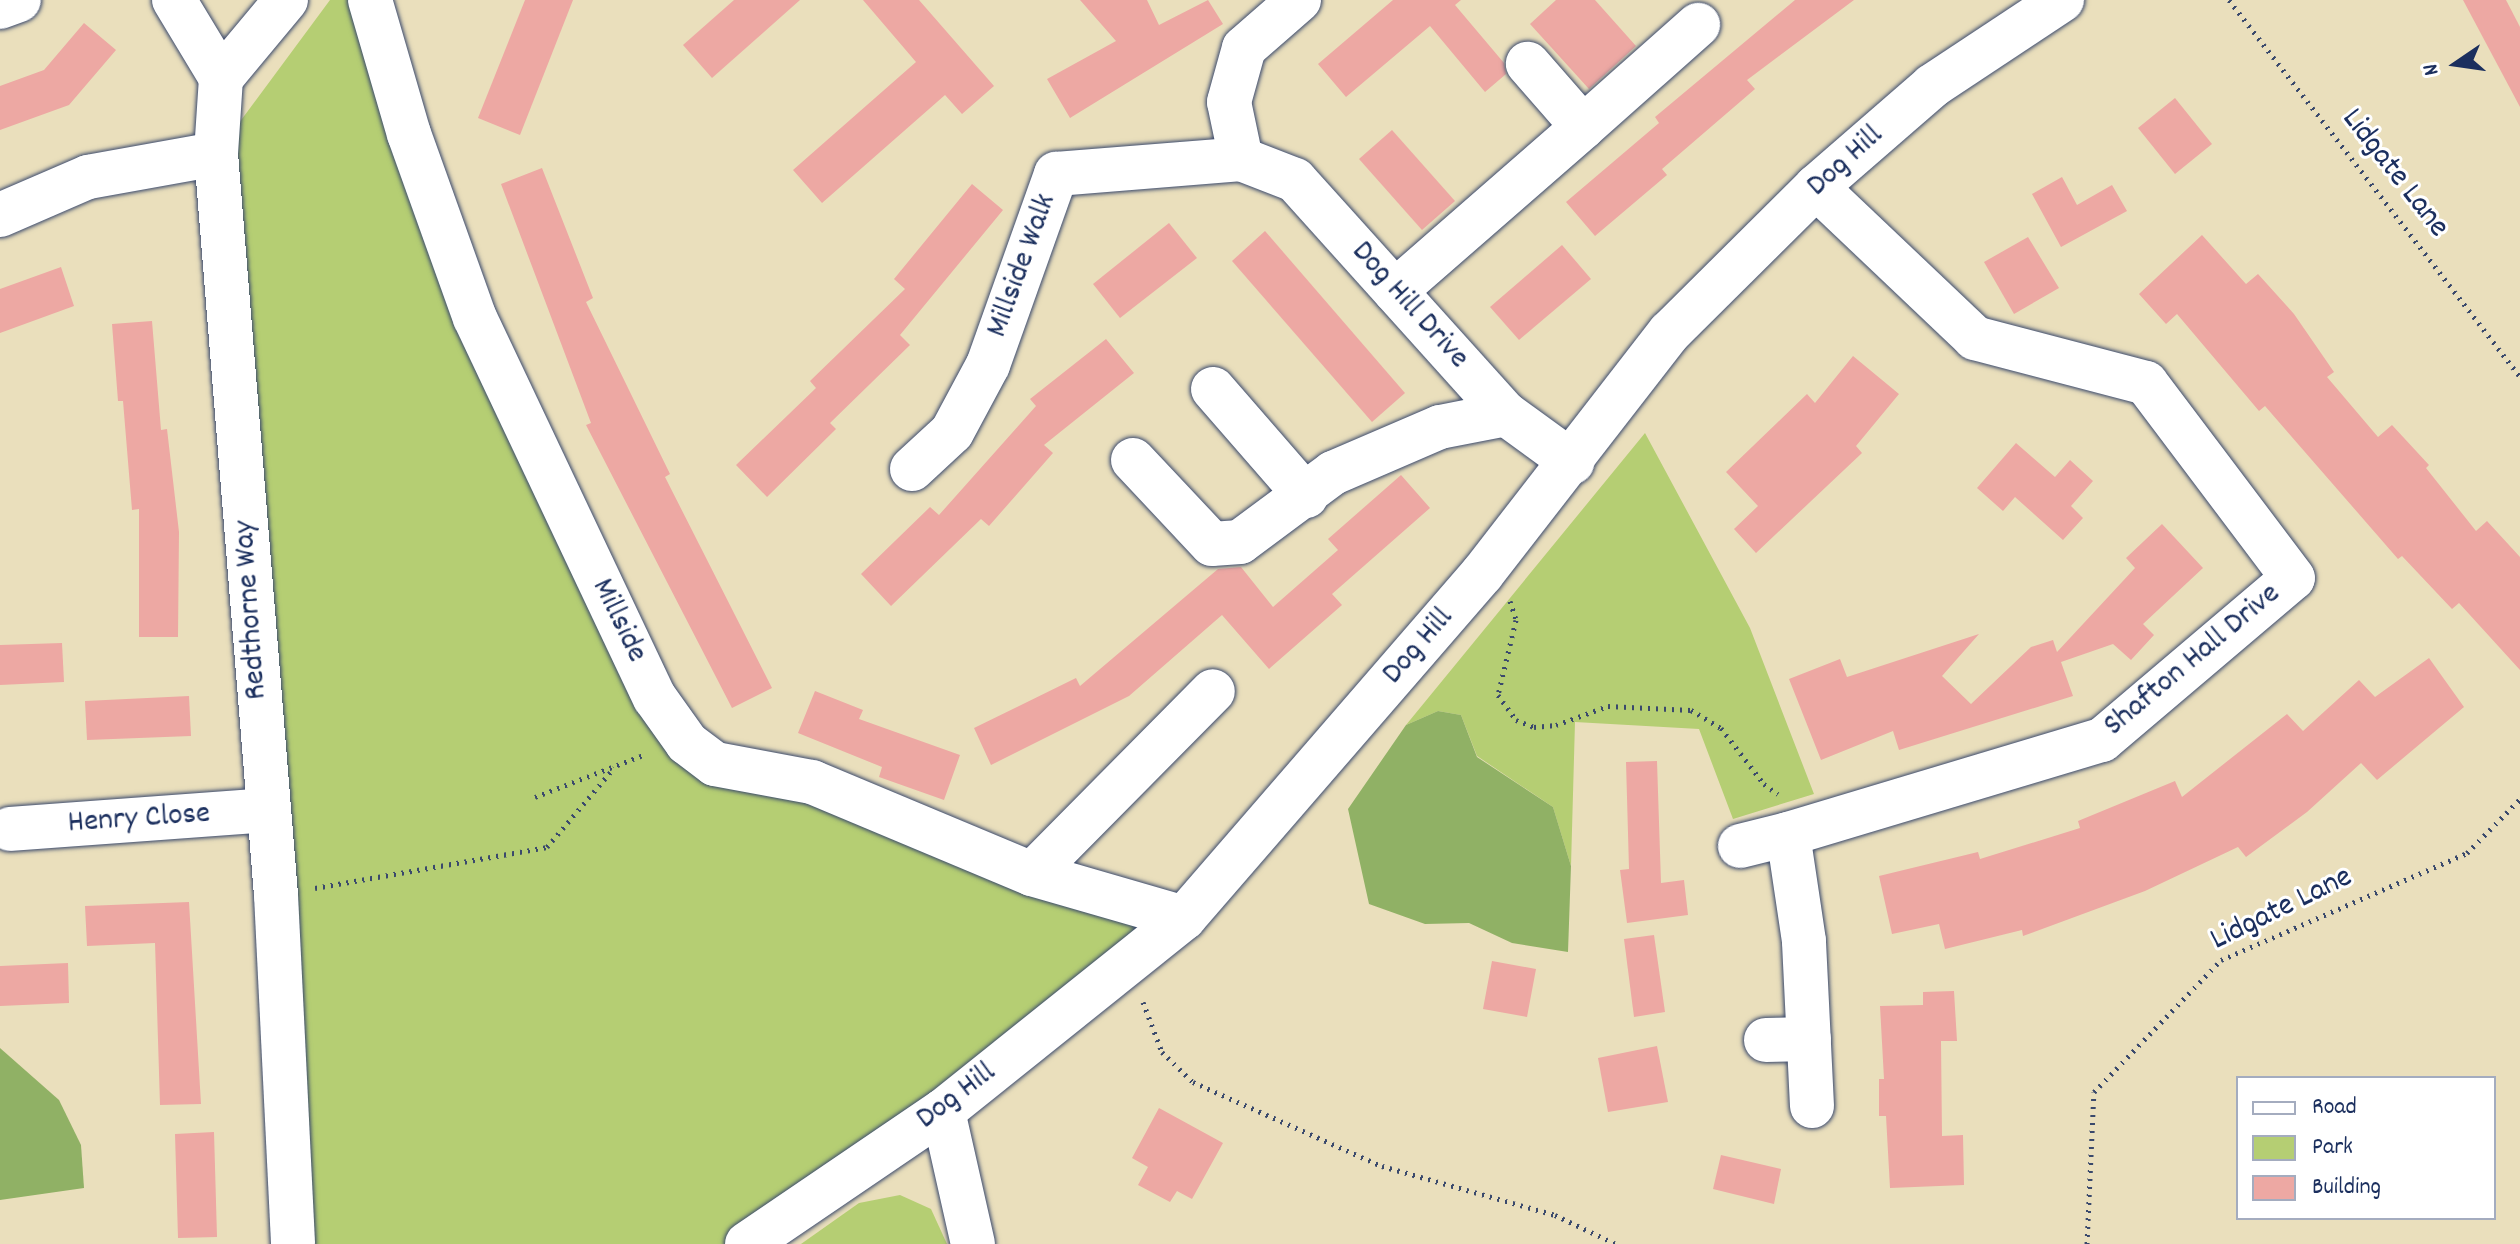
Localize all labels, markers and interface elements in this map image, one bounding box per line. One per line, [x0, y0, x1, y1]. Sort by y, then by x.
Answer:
north arrow [2416, 24, 2496, 104]
text: N [2416, 61, 2448, 78]
street label: Lidgate Lane [2332, 102, 2456, 246]
street label: Dog Hill [1800, 118, 1892, 206]
street label: Millside Walk [979, 189, 1067, 343]
street label: Dog Hill Drive [1342, 234, 1476, 378]
street label: Redthorne Way [227, 519, 277, 701]
street label: Millside [581, 573, 655, 669]
street label: Shafton Hall Drive [2097, 576, 2289, 746]
street label: Dog Hill [1375, 601, 1463, 693]
street label: Henry Close [67, 796, 211, 844]
street label: Lidgate Lane [2205, 859, 2359, 961]
street label: Dog Hill [910, 1055, 1004, 1139]
legend [2236, 1076, 2496, 1220]
text: Road [2312, 1091, 2357, 1125]
text: Park [2312, 1131, 2353, 1165]
text: Building [2312, 1171, 2381, 1205]

